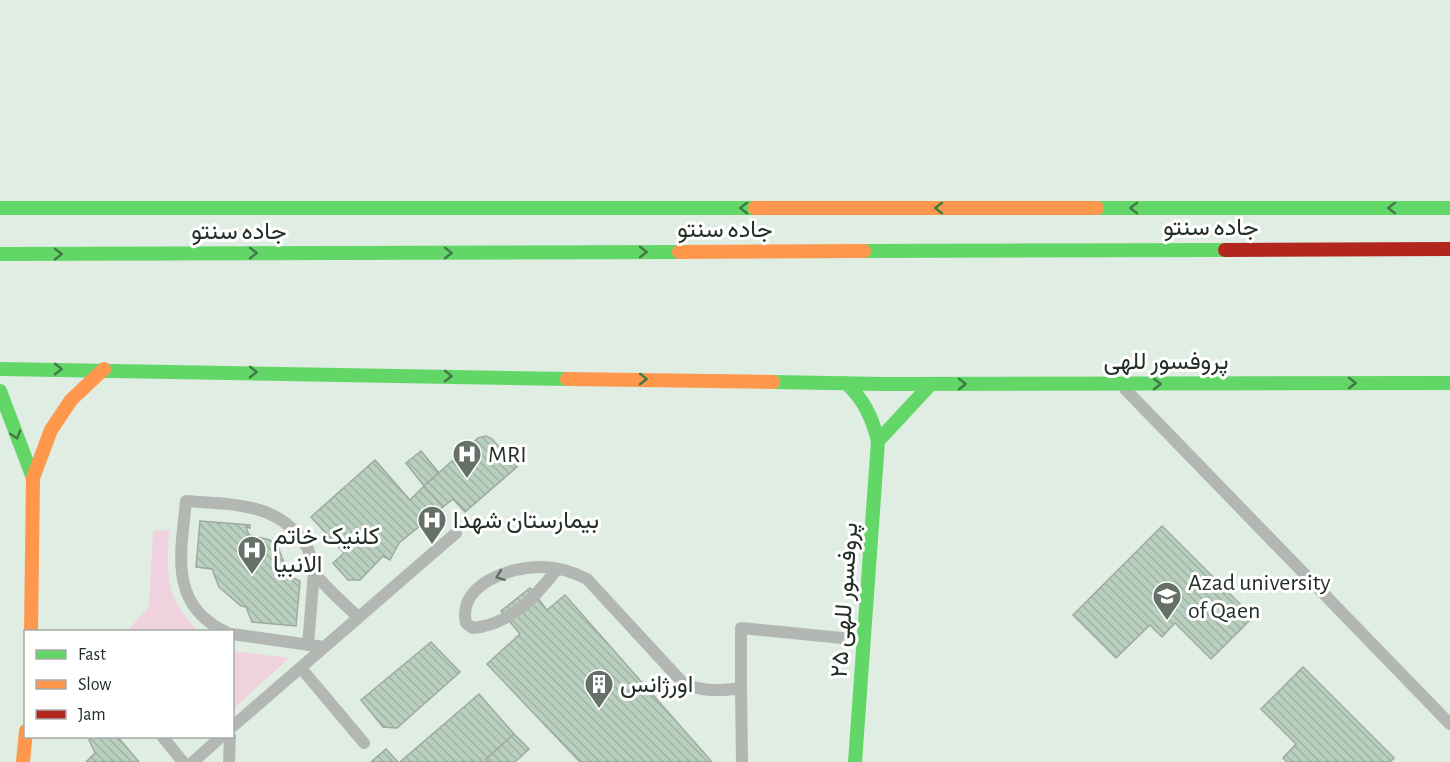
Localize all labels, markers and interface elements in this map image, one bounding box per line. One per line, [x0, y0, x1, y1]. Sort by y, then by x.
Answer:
one-way arrow [739, 202, 748, 214]
one-way arrow [934, 202, 943, 214]
one-way arrow [1129, 202, 1138, 214]
one-way arrow [1387, 202, 1396, 214]
street label: جاده سنتو [1163, 216, 1259, 242]
street label: جاده سنتو [677, 218, 773, 244]
street label: جاده سنتو [191, 220, 287, 246]
one-way arrow [639, 246, 648, 258]
one-way arrow [249, 247, 258, 259]
one-way arrow [444, 247, 453, 259]
one-way arrow [54, 248, 63, 260]
street label: پروفسور للهی [1104, 350, 1228, 377]
one-way arrow [54, 363, 63, 375]
one-way arrow [249, 366, 258, 378]
one-way arrow [444, 370, 453, 382]
one-way arrow [639, 373, 648, 386]
one-way arrow [1348, 377, 1357, 389]
one-way arrow [958, 378, 967, 390]
one-way arrow [1153, 378, 1162, 390]
one-way arrow [9, 429, 21, 440]
hospital icon: MRI [451, 438, 483, 480]
place label: MRI [488, 443, 527, 467]
hospital icon: بیمارستان شهدا [416, 504, 448, 546]
place label: بیمارستان شهدا [453, 509, 599, 535]
street label: پروفسور للهی ۲۵ [828, 522, 865, 679]
place label: کلنیک خاتم الانبیا [273, 525, 380, 578]
hospital icon: کلنیک خاتم الانبیا [236, 534, 268, 576]
one-way arrow [495, 569, 506, 581]
place label: Azad university of Qaen [1188, 571, 1331, 623]
school or university icon: Azad university of Qaen [1151, 580, 1183, 622]
legend [24, 630, 234, 738]
text: Fast [78, 646, 106, 664]
building icon: اورژانس [583, 668, 615, 710]
place label: اورژانس [620, 673, 693, 699]
text: Slow [78, 676, 111, 694]
text: Jam [78, 706, 106, 724]

